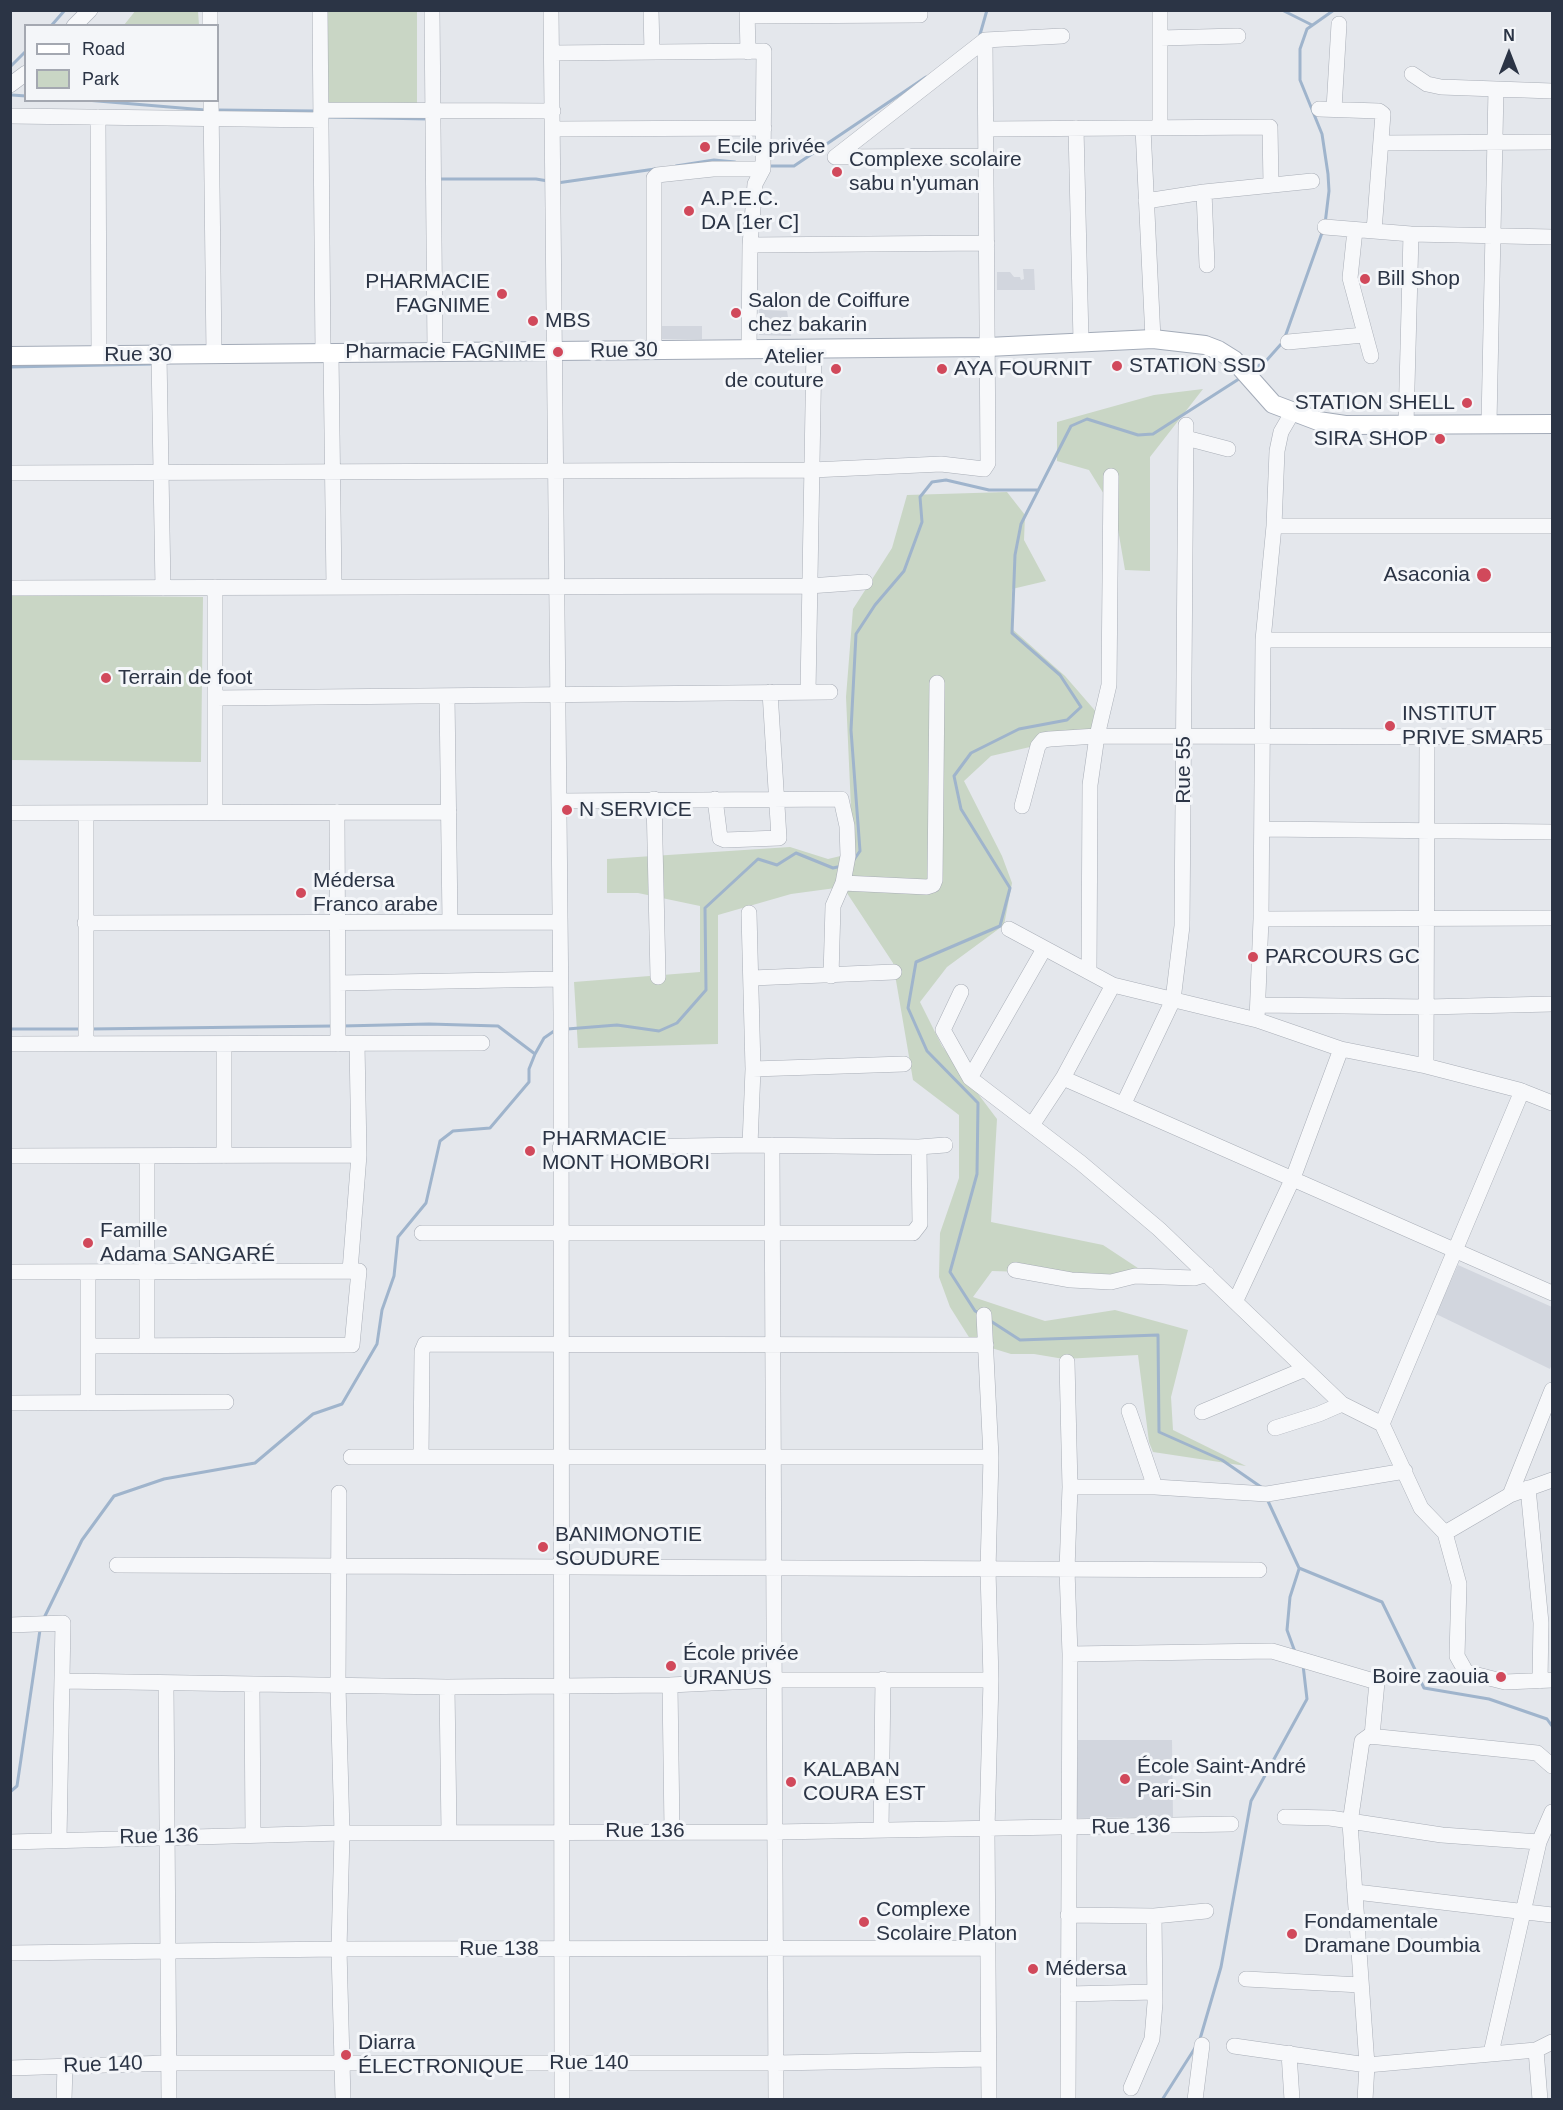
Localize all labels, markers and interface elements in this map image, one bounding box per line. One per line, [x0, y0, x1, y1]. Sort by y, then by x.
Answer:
legend [24, 24, 219, 102]
north arrow [1479, 24, 1539, 84]
text: N [1503, 27, 1515, 44]
text: Road [82, 39, 125, 59]
text: Park [82, 69, 119, 89]
place label: Ecile privée [717, 134, 826, 160]
marker: Ecile privée [698, 140, 712, 154]
place label: Complexe scolaire sabu n'yuman [849, 147, 1022, 197]
marker: Complexe scolaire sabu n'yuman [830, 165, 844, 179]
place label: A.P.E.C. DA [1er C] [701, 186, 799, 236]
marker: A.P.E.C. DA [1er C] [682, 204, 696, 218]
place label: Bill Shop [1377, 266, 1460, 292]
place label: PHARMACIE FAGNIME [365, 269, 490, 319]
marker: Bill Shop [1358, 272, 1372, 286]
marker: PHARMACIE FAGNIME [495, 287, 509, 301]
place label: Salon de Coiffure chez bakarin [748, 288, 910, 338]
marker: Salon de Coiffure chez bakarin [729, 306, 743, 320]
place label: MBS [545, 308, 591, 334]
marker: MBS [526, 314, 540, 328]
street label: Rue 30 [590, 338, 658, 364]
place label: Pharmacie FAGNIME [345, 339, 546, 365]
street label: Rue 30 [104, 342, 172, 368]
place label: Atelier de couture [725, 344, 824, 394]
marker: Pharmacie FAGNIME [551, 345, 565, 359]
place label: STATION SSD [1129, 353, 1266, 379]
place label: AYA FOURNIT [954, 356, 1092, 382]
marker: STATION SSD [1110, 359, 1124, 373]
marker: Atelier de couture [829, 362, 843, 376]
marker: AYA FOURNIT [935, 362, 949, 376]
place label: STATION SHELL [1295, 390, 1455, 416]
marker: STATION SHELL [1460, 396, 1474, 410]
place label: SIRA SHOP [1314, 426, 1428, 452]
marker: SIRA SHOP [1433, 432, 1447, 446]
place label: Asaconia [1384, 562, 1470, 588]
marker: Asaconia [1475, 566, 1493, 584]
place label: Terrain de foot [118, 665, 252, 691]
marker: Terrain de foot [99, 671, 113, 685]
place label: INSTITUT PRIVE SMAR5 [1402, 701, 1543, 751]
marker: INSTITUT PRIVE SMAR5 [1383, 719, 1397, 733]
street label: Rue 55 [1171, 736, 1197, 804]
place label: N SERVICE [579, 797, 692, 823]
marker: N SERVICE [560, 803, 574, 817]
place label: Médersa Franco arabe [313, 868, 438, 918]
marker: Médersa Franco arabe [294, 886, 308, 900]
place label: PARCOURS GC [1265, 944, 1420, 970]
marker: PARCOURS GC [1246, 950, 1260, 964]
place label: PHARMACIE MONT HOMBORI [542, 1126, 710, 1176]
marker: PHARMACIE MONT HOMBORI [523, 1144, 537, 1158]
place label: Famille Adama SANGARÉ [100, 1218, 275, 1268]
marker: Famille Adama SANGARÉ [81, 1236, 95, 1250]
place label: BANIMONOTIE SOUDURE [555, 1522, 702, 1572]
marker: BANIMONOTIE SOUDURE [536, 1540, 550, 1554]
place label: École privée URANUS [683, 1641, 799, 1691]
marker: École privée URANUS [664, 1659, 678, 1673]
place label: Boire zaouia [1372, 1664, 1489, 1690]
marker: Boire zaouia [1494, 1670, 1508, 1684]
place label: École Saint-André Pari-Sin [1137, 1754, 1306, 1804]
place label: KALABAN COURA EST [803, 1757, 926, 1807]
marker: École Saint-André Pari-Sin [1118, 1772, 1132, 1786]
marker: KALABAN COURA EST [784, 1775, 798, 1789]
street label: Rue 136 [1091, 1814, 1171, 1840]
street label: Rue 136 [605, 1818, 685, 1844]
street label: Rue 136 [119, 1824, 199, 1850]
place label: Complexe Scolaire Platon [876, 1897, 1017, 1947]
place label: Fondamentale Dramane Doumbia [1304, 1909, 1480, 1959]
marker: Complexe Scolaire Platon [857, 1915, 871, 1929]
marker: Fondamentale Dramane Doumbia [1285, 1927, 1299, 1941]
street label: Rue 138 [459, 1936, 539, 1962]
place label: Médersa [1045, 1956, 1127, 1982]
marker: Médersa [1026, 1962, 1040, 1976]
place label: Diarra ÉLECTRONIQUE [358, 2030, 524, 2080]
marker: Diarra ÉLECTRONIQUE [339, 2048, 353, 2062]
street label: Rue 140 [549, 2050, 629, 2076]
street label: Rue 140 [63, 2051, 143, 2079]

